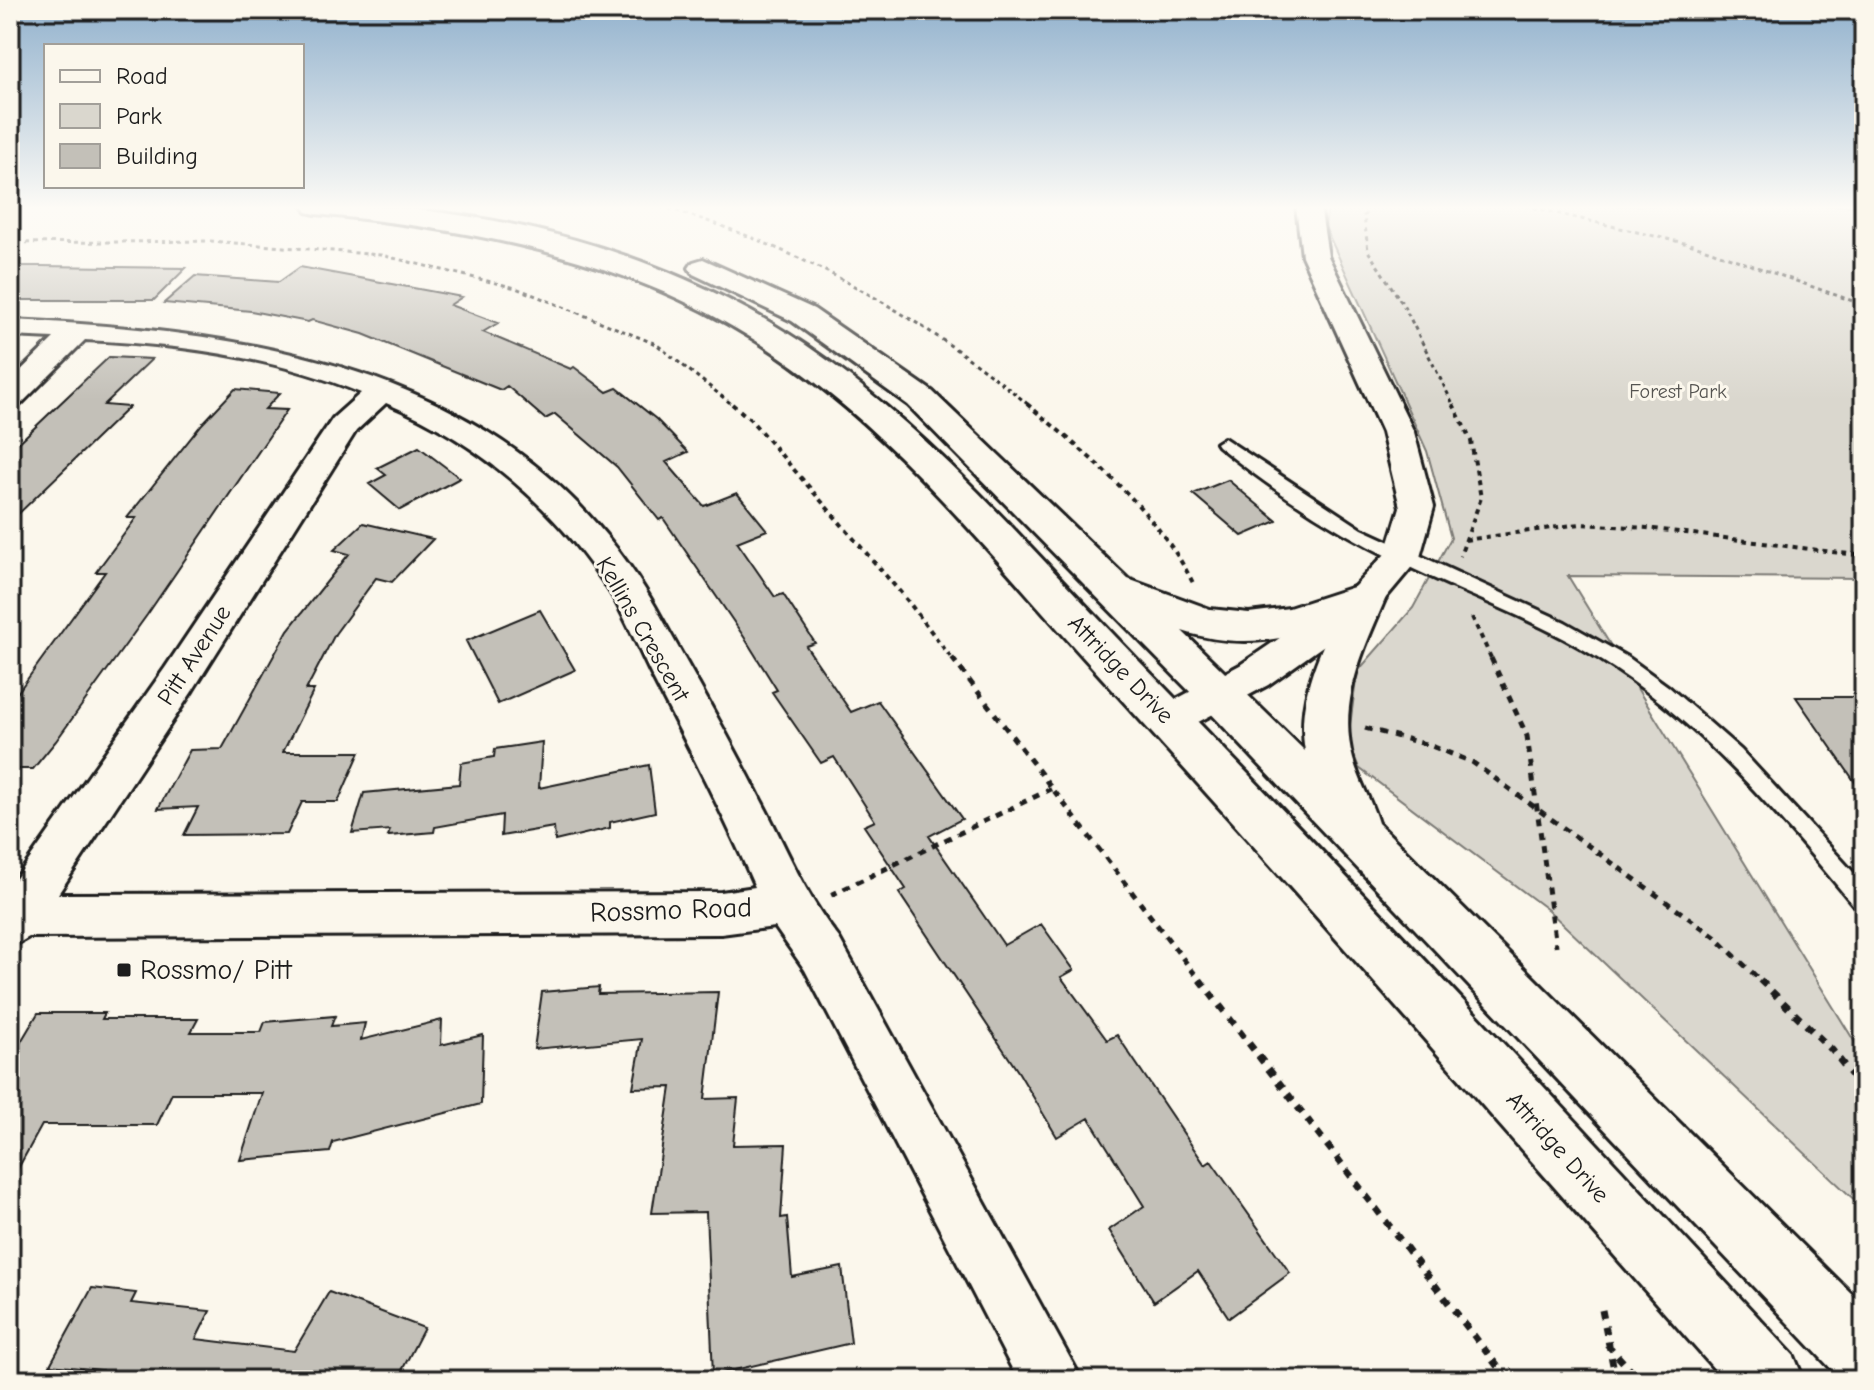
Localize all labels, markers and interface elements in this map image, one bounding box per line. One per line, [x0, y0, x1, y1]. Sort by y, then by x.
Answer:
legend [44, 44, 304, 188]
text: Road [116, 62, 168, 90]
text: Park [116, 102, 162, 130]
text: Building [116, 142, 198, 170]
park label: Forest Park [1629, 380, 1727, 403]
street label: Kellins Crescent [590, 552, 696, 707]
street label: Pitt Avenue [151, 600, 237, 710]
street label: Attridge Drive [1062, 609, 1180, 729]
street label: Rossmo Road [589, 891, 753, 929]
place label: Rossmo/ Pitt [140, 954, 293, 986]
marker: Rossmo/ Pitt [115, 961, 133, 979]
street label: Attridge Drive [1501, 1086, 1615, 1208]

